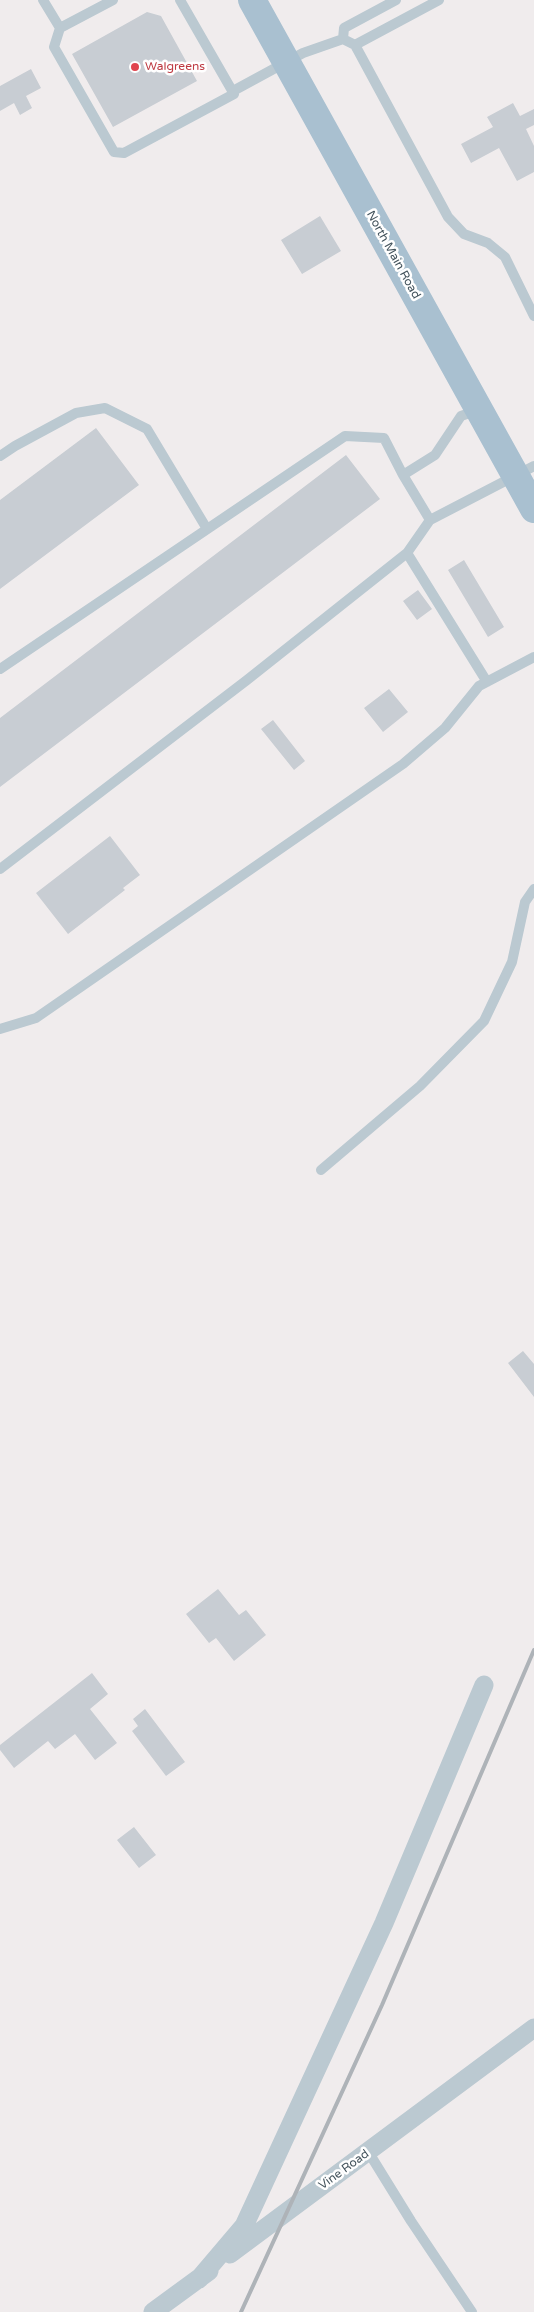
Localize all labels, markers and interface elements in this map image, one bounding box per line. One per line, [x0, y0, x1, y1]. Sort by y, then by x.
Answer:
place label: Walgreens [145, 60, 205, 74]
marker: Walgreens [129, 61, 141, 73]
street label: North Main Road [363, 209, 423, 301]
street label: Vine Road [316, 2147, 372, 2193]

